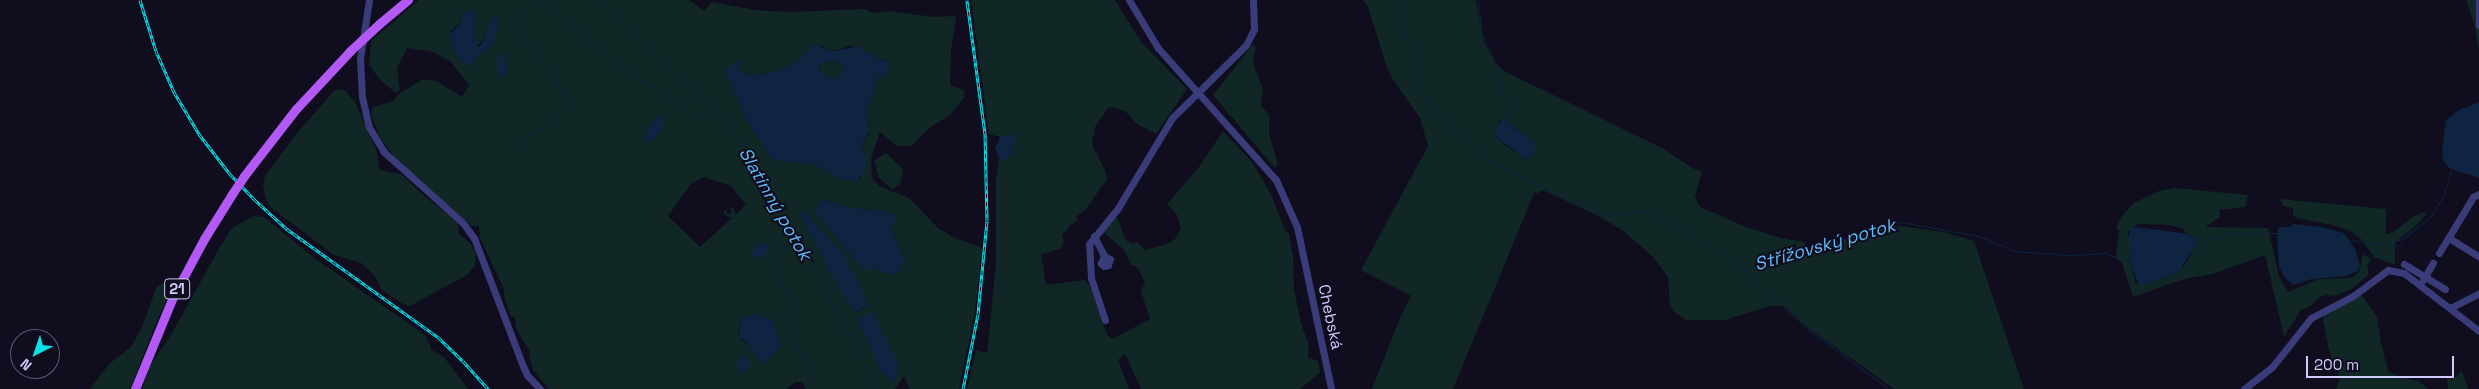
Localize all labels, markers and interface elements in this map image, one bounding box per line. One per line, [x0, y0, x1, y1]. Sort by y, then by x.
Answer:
water label: Slatinný potok [734, 144, 816, 264]
water label: Střížovský potok [1752, 215, 1898, 275]
road number: 21 [163, 276, 191, 302]
street label: Chebská [1314, 283, 1346, 351]
north arrow [10, 329, 60, 379]
scale bar [2309, 346, 2456, 378]
text: N [16, 355, 35, 374]
text: 200 m [2314, 355, 2359, 374]

